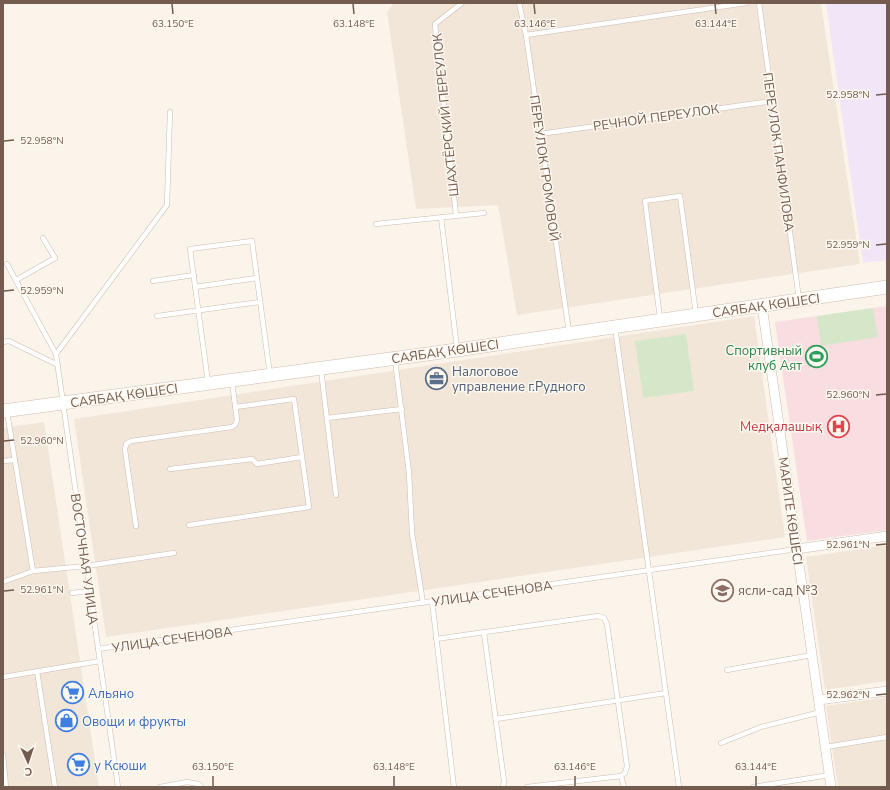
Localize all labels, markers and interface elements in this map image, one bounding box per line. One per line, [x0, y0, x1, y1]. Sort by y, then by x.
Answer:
text: 63.150°E [152, 17, 194, 31]
text: 63.148°E [333, 17, 375, 31]
text: 63.146°E [514, 17, 556, 31]
text: 63.144°E [695, 17, 737, 31]
street label: ШАХТЁРСКИЙ ПЕРЕУЛОК [427, 32, 464, 198]
street label: ПЕРЕУЛОК ПАНФИЛОВА [758, 71, 798, 233]
text: 52.958°N [826, 88, 870, 102]
street label: ПЕРЕУЛОК ГРОМОВОЙ [525, 94, 564, 242]
street label: РЕЧНОЙ ПЕРЕУЛОК [592, 99, 721, 136]
text: 52.958°N [20, 134, 64, 148]
text: 52.959°N [826, 238, 870, 252]
text: 52.959°N [20, 284, 64, 298]
street label: САЯБАҚ КӨШЕСІ [711, 290, 821, 322]
street label: САЯБАҚ КӨШЕСІ [390, 336, 500, 368]
place label: Спортивный клуб Аят [725, 342, 802, 375]
sports icon: Спортивный клуб Аят [804, 344, 830, 370]
place label: Налоговое управление г.Рудного [452, 363, 586, 396]
office icon: Налоговое управление г.Рудного [423, 365, 449, 391]
street label: САЯБАҚ КӨШЕСІ [69, 380, 179, 412]
text: 52.960°N [826, 388, 870, 402]
hospital icon: Медқалашық [825, 413, 851, 439]
place label: Медқалашық [740, 418, 823, 436]
text: 52.960°N [20, 434, 64, 448]
street label: МАРИТЕ КӨШЕСІ [774, 456, 806, 566]
street label: ВОСТОЧНАЯ УЛИЦА [66, 492, 102, 626]
text: 52.961°N [826, 538, 870, 552]
street label: УЛИЦА СЕЧЕНОВА [430, 577, 554, 611]
school or university icon: ясли-сад №3 [710, 577, 736, 603]
place label: ясли-сад №3 [738, 582, 818, 600]
text: 52.961°N [20, 583, 64, 597]
street label: УЛИЦА СЕЧЕНОВА [110, 623, 234, 657]
supermarket icon: Альяно [59, 680, 85, 706]
place label: Альяно [88, 685, 134, 703]
text: 52.962°N [826, 688, 870, 702]
shop icon: Овощи и фрукты [54, 708, 80, 734]
place label: Овощи и фрукты [82, 713, 186, 731]
north arrow [8, 742, 48, 782]
supermarket icon: у Ксюши [65, 752, 91, 778]
place label: у Ксюши [94, 757, 147, 775]
text: 63.150°E [192, 760, 234, 774]
text: 63.148°E [373, 760, 415, 774]
text: 63.146°E [554, 760, 596, 774]
text: 63.144°E [735, 760, 777, 774]
text: С [24, 764, 33, 779]

